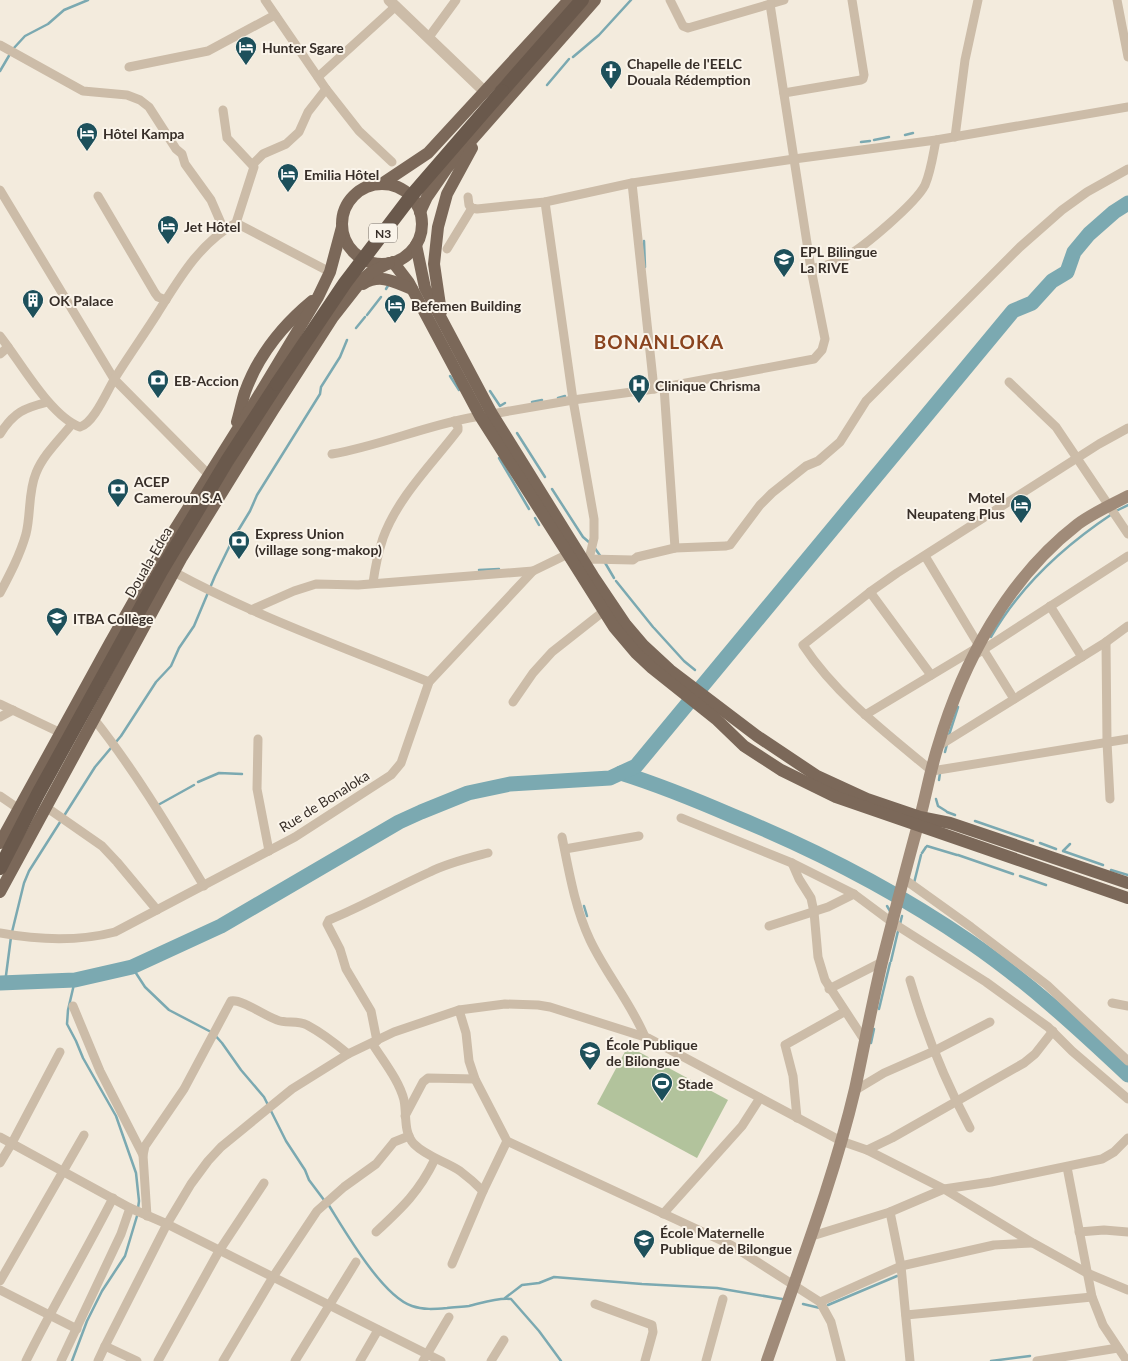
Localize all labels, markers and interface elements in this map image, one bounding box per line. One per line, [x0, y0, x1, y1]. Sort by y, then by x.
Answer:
hotel icon: Hunter Sgare [234, 35, 258, 66]
place label: Hunter Sgare [262, 39, 344, 56]
place label: Chapelle de l'EELC Douala Rédemption [627, 55, 751, 88]
church icon: Chapelle de l'EELC Douala Rédemption [599, 59, 623, 90]
hotel icon: Hôtel Kampa [75, 121, 99, 152]
place label: Hôtel Kampa [103, 125, 184, 142]
hotel icon: Emilia Hôtel [276, 162, 300, 193]
place label: Emilia Hôtel [304, 166, 379, 183]
hotel icon: Jet Hôtel [156, 214, 180, 245]
place label: Jet Hôtel [184, 218, 240, 235]
road number: N3 [369, 224, 397, 242]
place label: EPL Bilingue La RIVE [800, 243, 878, 276]
school or university icon: EPL Bilingue La RIVE [772, 247, 796, 278]
building icon: OK Palace [21, 288, 45, 319]
place label: OK Palace [49, 292, 114, 309]
hotel icon: Befemen Building [383, 293, 407, 324]
place label: Befemen Building [411, 297, 522, 314]
district label: BONANLOKA [594, 330, 724, 353]
bank icon: EB-Accion [146, 368, 170, 399]
place label: EB-Accion [174, 372, 239, 389]
hospital icon: Clinique Chrisma [627, 373, 651, 404]
place label: Clinique Chrisma [655, 377, 760, 394]
place label: ACEP Cameroun S.A [133, 473, 223, 506]
bank icon: ACEP Cameroun S.A [106, 477, 130, 508]
place label: Motel Neupateng Plus [907, 489, 1005, 522]
hotel icon: Motel Neupateng Plus [1009, 493, 1033, 524]
street label: Douala-Edea [121, 524, 175, 600]
place label: Express Union (village song-makop) [255, 525, 382, 558]
bank icon: Express Union (village song-makop) [227, 529, 251, 560]
school or university icon: ITBA Collège [45, 606, 69, 637]
place label: ITBA Collège [73, 610, 154, 627]
street label: Rue de Bonaloka [276, 766, 372, 836]
place label: École Publique de Bilongue [606, 1036, 698, 1069]
school or university icon: École Publique de Bilongue [578, 1040, 602, 1071]
sports icon: Stade [650, 1071, 674, 1102]
place label: Stade [678, 1075, 714, 1092]
place label: École Maternelle Publique de Bilongue [660, 1224, 792, 1257]
school or university icon: École Maternelle Publique de Bilongue [632, 1228, 656, 1259]

